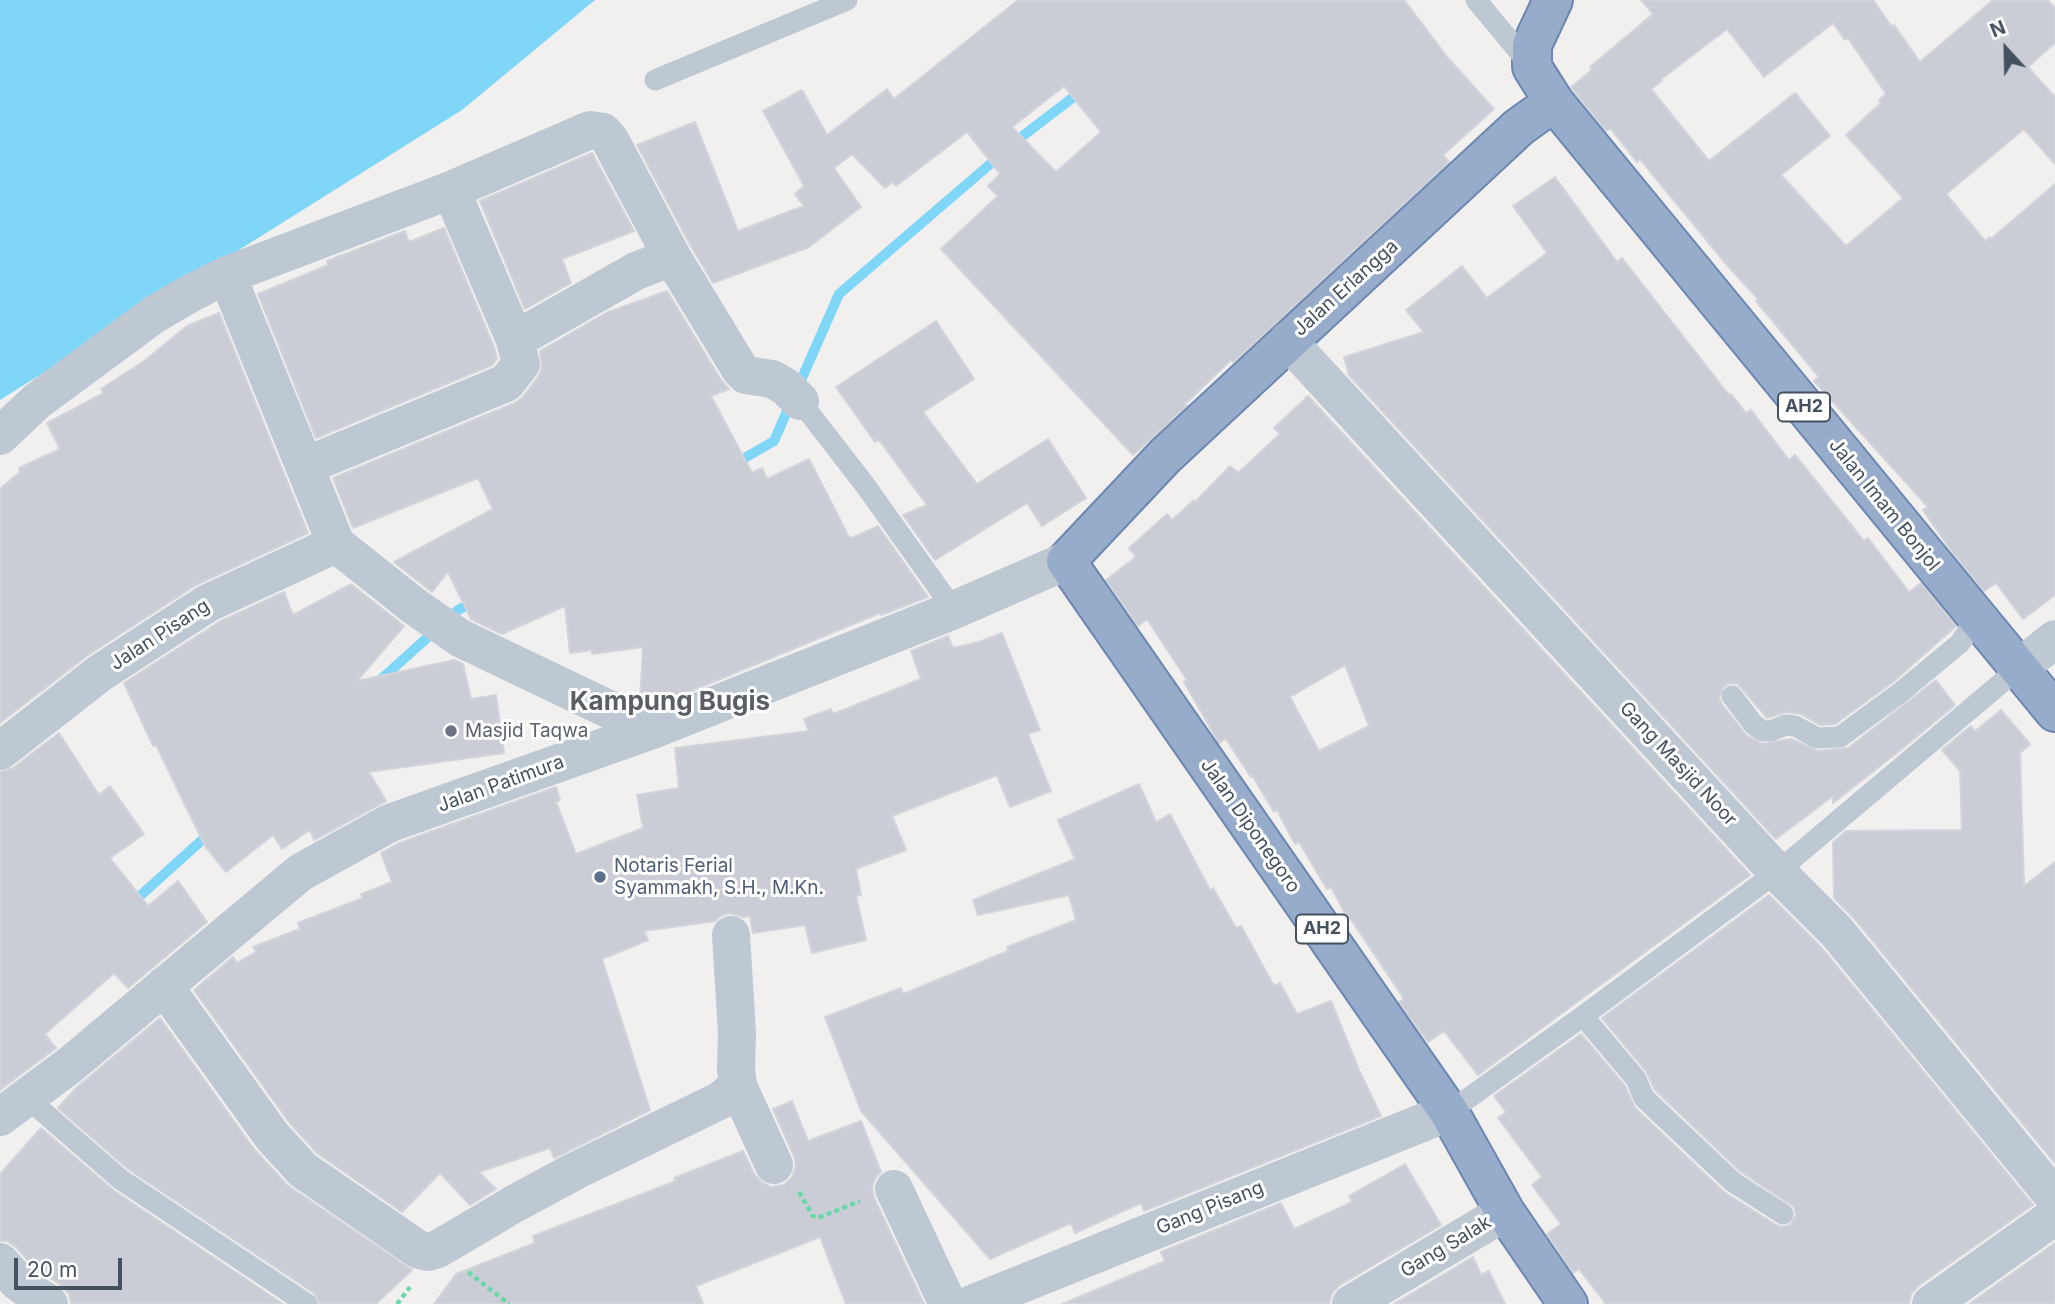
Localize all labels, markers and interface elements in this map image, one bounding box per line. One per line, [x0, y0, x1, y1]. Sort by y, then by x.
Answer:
north arrow [1971, 14, 2041, 84]
text: N [1987, 16, 2009, 42]
street label: Jalan Erlangga [1289, 235, 1403, 341]
road number: AH2 [1778, 393, 1830, 422]
street label: Jalan Imam Bonjol [1824, 434, 1944, 576]
street label: Jalan Pisang [106, 594, 214, 676]
district label: Kampung Bugis [570, 686, 770, 718]
street label: Gang Masjid Noor [1615, 697, 1741, 831]
place label: Masjid Taqwa [465, 720, 588, 742]
marker: Masjid Taqwa [443, 723, 459, 739]
street label: Jalan Patimura [435, 751, 567, 817]
street label: Jalan Diponegoro [1195, 755, 1305, 897]
place label: Notaris Ferial Syammakh, S.H., M.Kn. [614, 855, 824, 899]
marker: Notaris Ferial Syammakh, S.H., M.Kn. [592, 869, 608, 885]
road number: AH2 [1296, 914, 1348, 944]
street label: Gang Pisang [1153, 1176, 1267, 1240]
street label: Gang Salak [1397, 1211, 1495, 1283]
scale bar [18, 1244, 126, 1288]
text: 20 m [27, 1257, 77, 1282]

